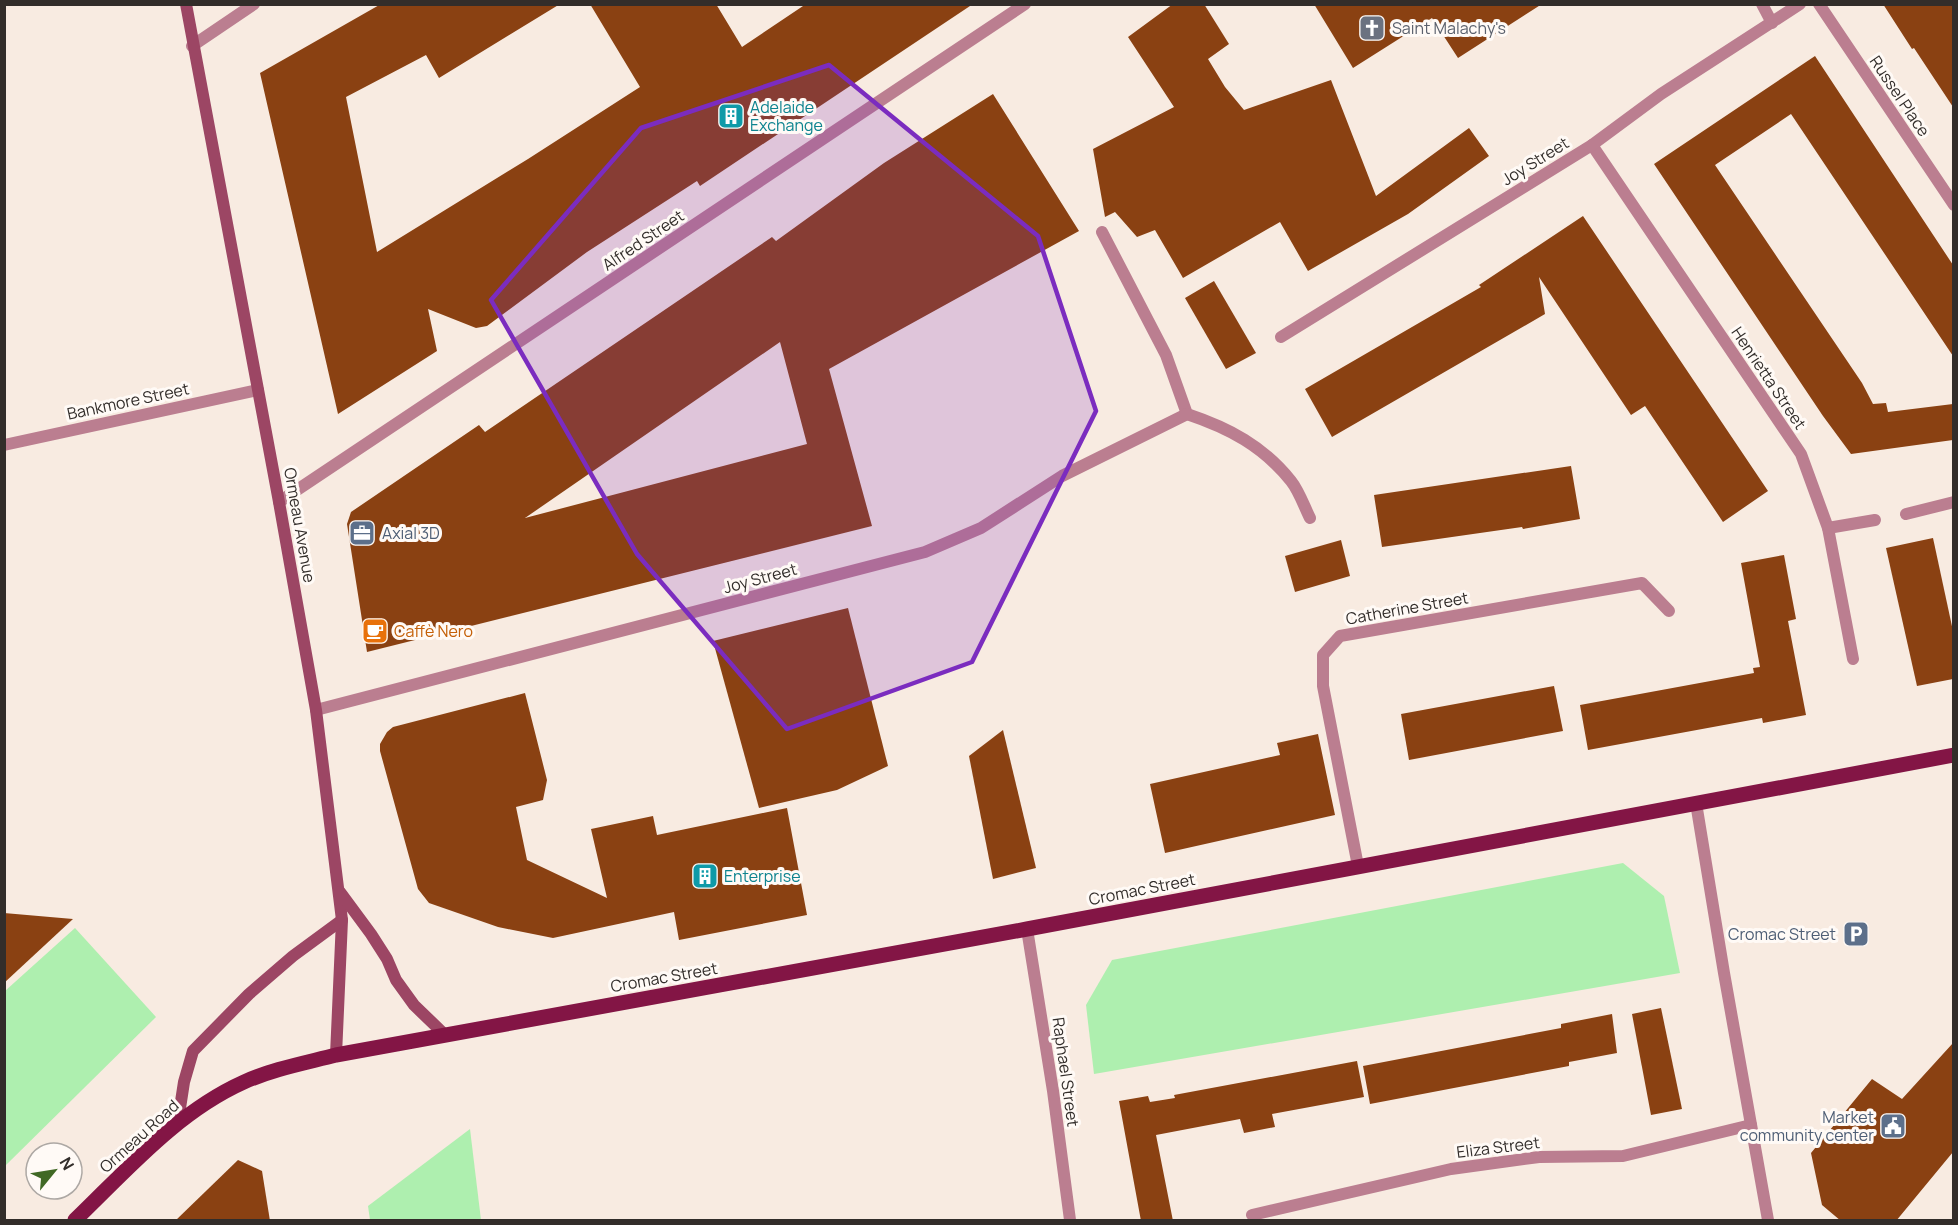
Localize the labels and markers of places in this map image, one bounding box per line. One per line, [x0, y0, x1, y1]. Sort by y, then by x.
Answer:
church icon: Saint Malachy's [1357, 13, 1387, 43]
place label: Saint Malachy's [1392, 17, 1506, 39]
place label: Adelaide Exchange [750, 96, 823, 136]
building icon: Adelaide Exchange [716, 101, 746, 131]
office icon: Axial 3D [347, 518, 377, 548]
place label: Axial 3D [382, 522, 440, 544]
cafe icon: Caffè Nero [360, 616, 390, 646]
place label: Caffè Nero [394, 620, 473, 642]
building icon: Enterprise [690, 861, 720, 891]
place label: Enterprise [724, 865, 801, 887]
parking icon: Cromac Street [1841, 919, 1871, 949]
place label: Cromac Street [1728, 923, 1836, 945]
place label: Market community center [1740, 1106, 1874, 1146]
public building icon: Market community center [1878, 1111, 1908, 1141]

